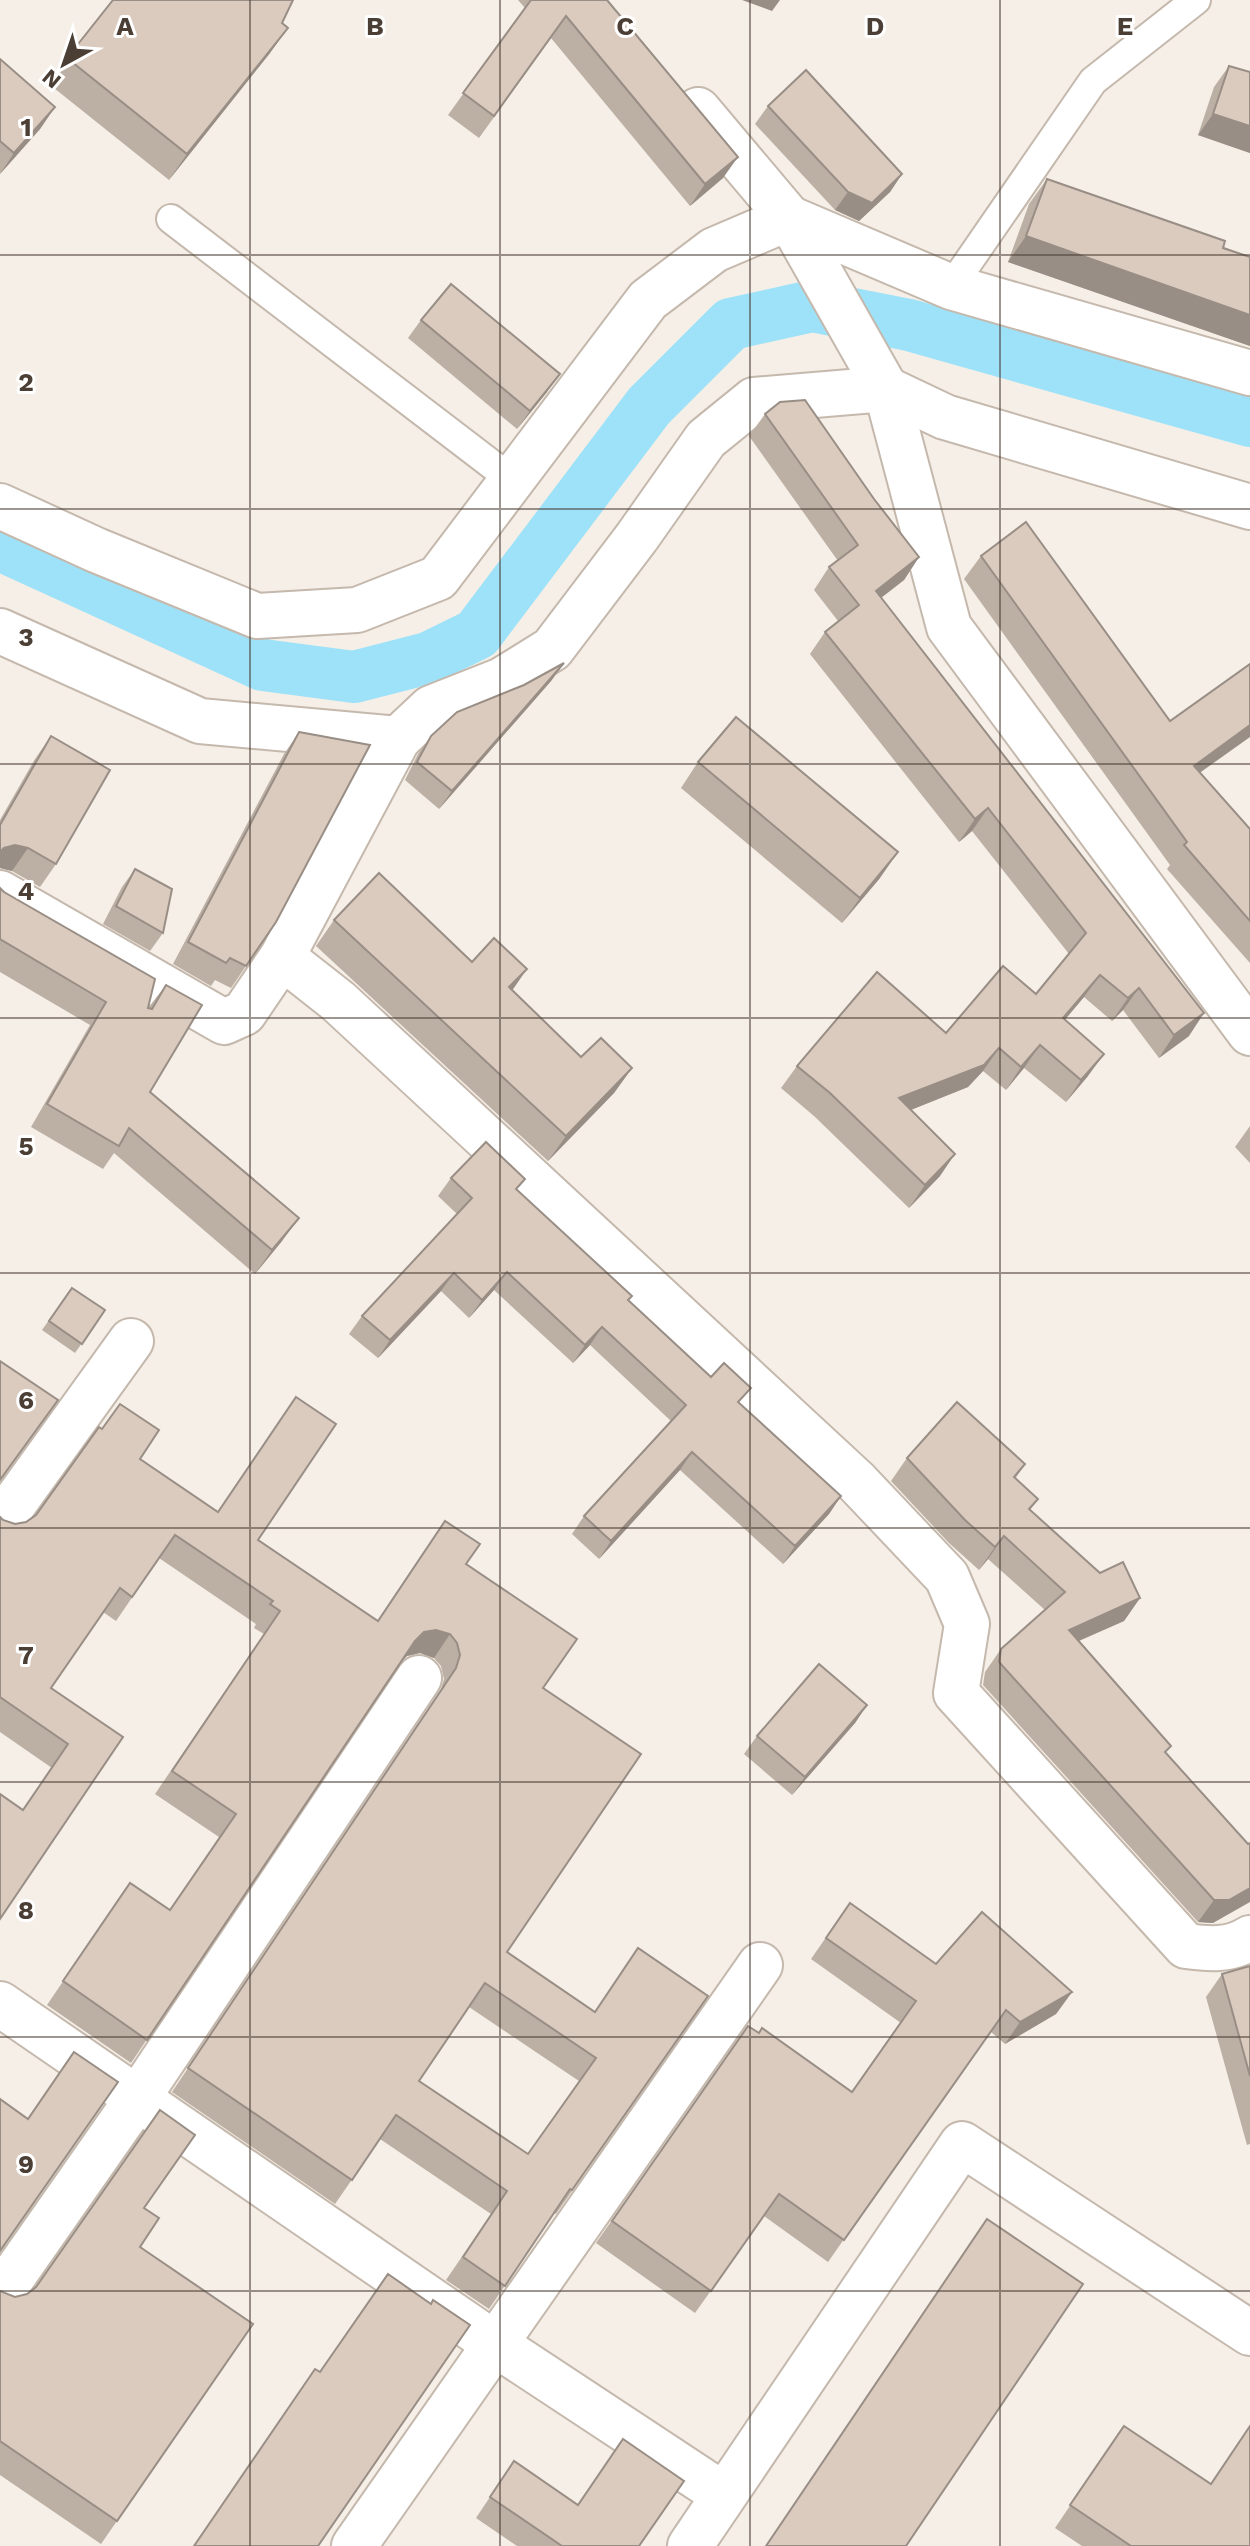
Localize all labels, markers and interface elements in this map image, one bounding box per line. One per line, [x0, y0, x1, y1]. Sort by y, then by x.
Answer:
text: A [116, 11, 134, 41]
text: B [366, 11, 384, 41]
text: C [616, 11, 634, 41]
text: D [866, 11, 884, 41]
text: E [1117, 11, 1133, 41]
north arrow [24, 24, 104, 104]
text: N [37, 64, 66, 94]
text: 1 [20, 112, 32, 142]
text: 2 [18, 367, 34, 397]
text: 3 [18, 622, 34, 652]
text: 4 [18, 876, 35, 906]
text: 5 [18, 1131, 34, 1161]
text: 6 [18, 1385, 34, 1415]
text: 7 [18, 1640, 34, 1670]
text: 8 [18, 1895, 34, 1925]
text: 9 [18, 2149, 34, 2179]

